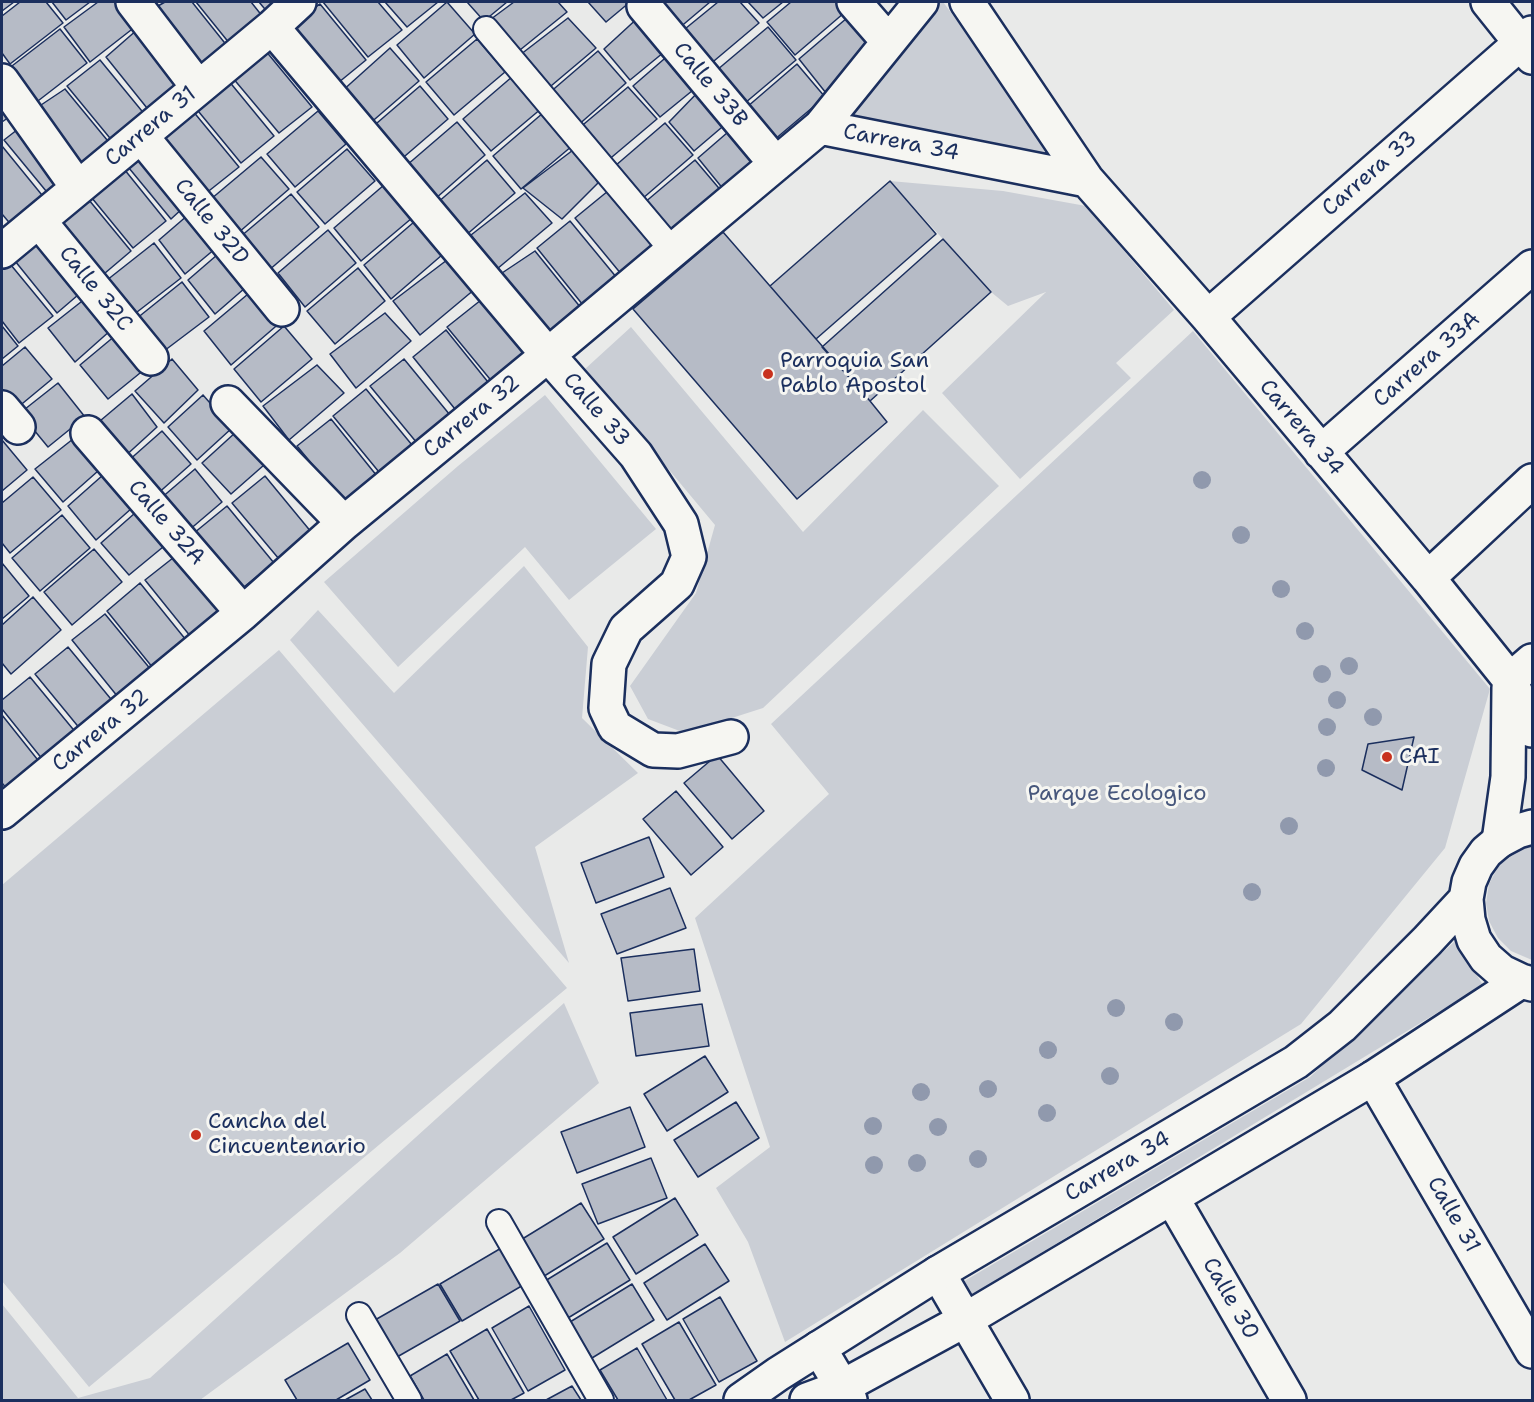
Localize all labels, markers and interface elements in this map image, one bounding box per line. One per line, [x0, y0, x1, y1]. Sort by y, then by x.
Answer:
street label: Calle 33B [667, 37, 753, 133]
street label: Carrera 31 [100, 81, 202, 173]
street label: Carrera 34 [841, 119, 961, 167]
street label: Carrera 33 [1317, 126, 1423, 222]
street label: Calle 32D [168, 174, 254, 270]
street label: Calle 32C [53, 241, 137, 337]
street label: Carrera 33A [1368, 307, 1486, 413]
place label: Parroquia San Pablo Apostol [780, 348, 929, 400]
marker: Parroquia San Pablo Apostol [761, 367, 775, 381]
street label: Calle 33 [557, 368, 635, 452]
street label: Carrera 32 [418, 370, 526, 464]
street label: Carrera 34 [1253, 374, 1349, 482]
street label: Calle 32A [122, 475, 210, 571]
street label: Carrera 32 [47, 684, 155, 778]
place label: CAI [1399, 744, 1440, 770]
marker: CAI [1380, 750, 1394, 764]
park label: Parque Ecologico [1027, 781, 1207, 807]
place label: Cancha del Cincuentenario [208, 1109, 366, 1160]
street label: Carrera 34 [1060, 1126, 1176, 1208]
marker: Cancha del Cincuentenario [189, 1128, 203, 1142]
street label: Calle 31 [1421, 1172, 1485, 1258]
street label: Calle 30 [1196, 1253, 1264, 1345]

